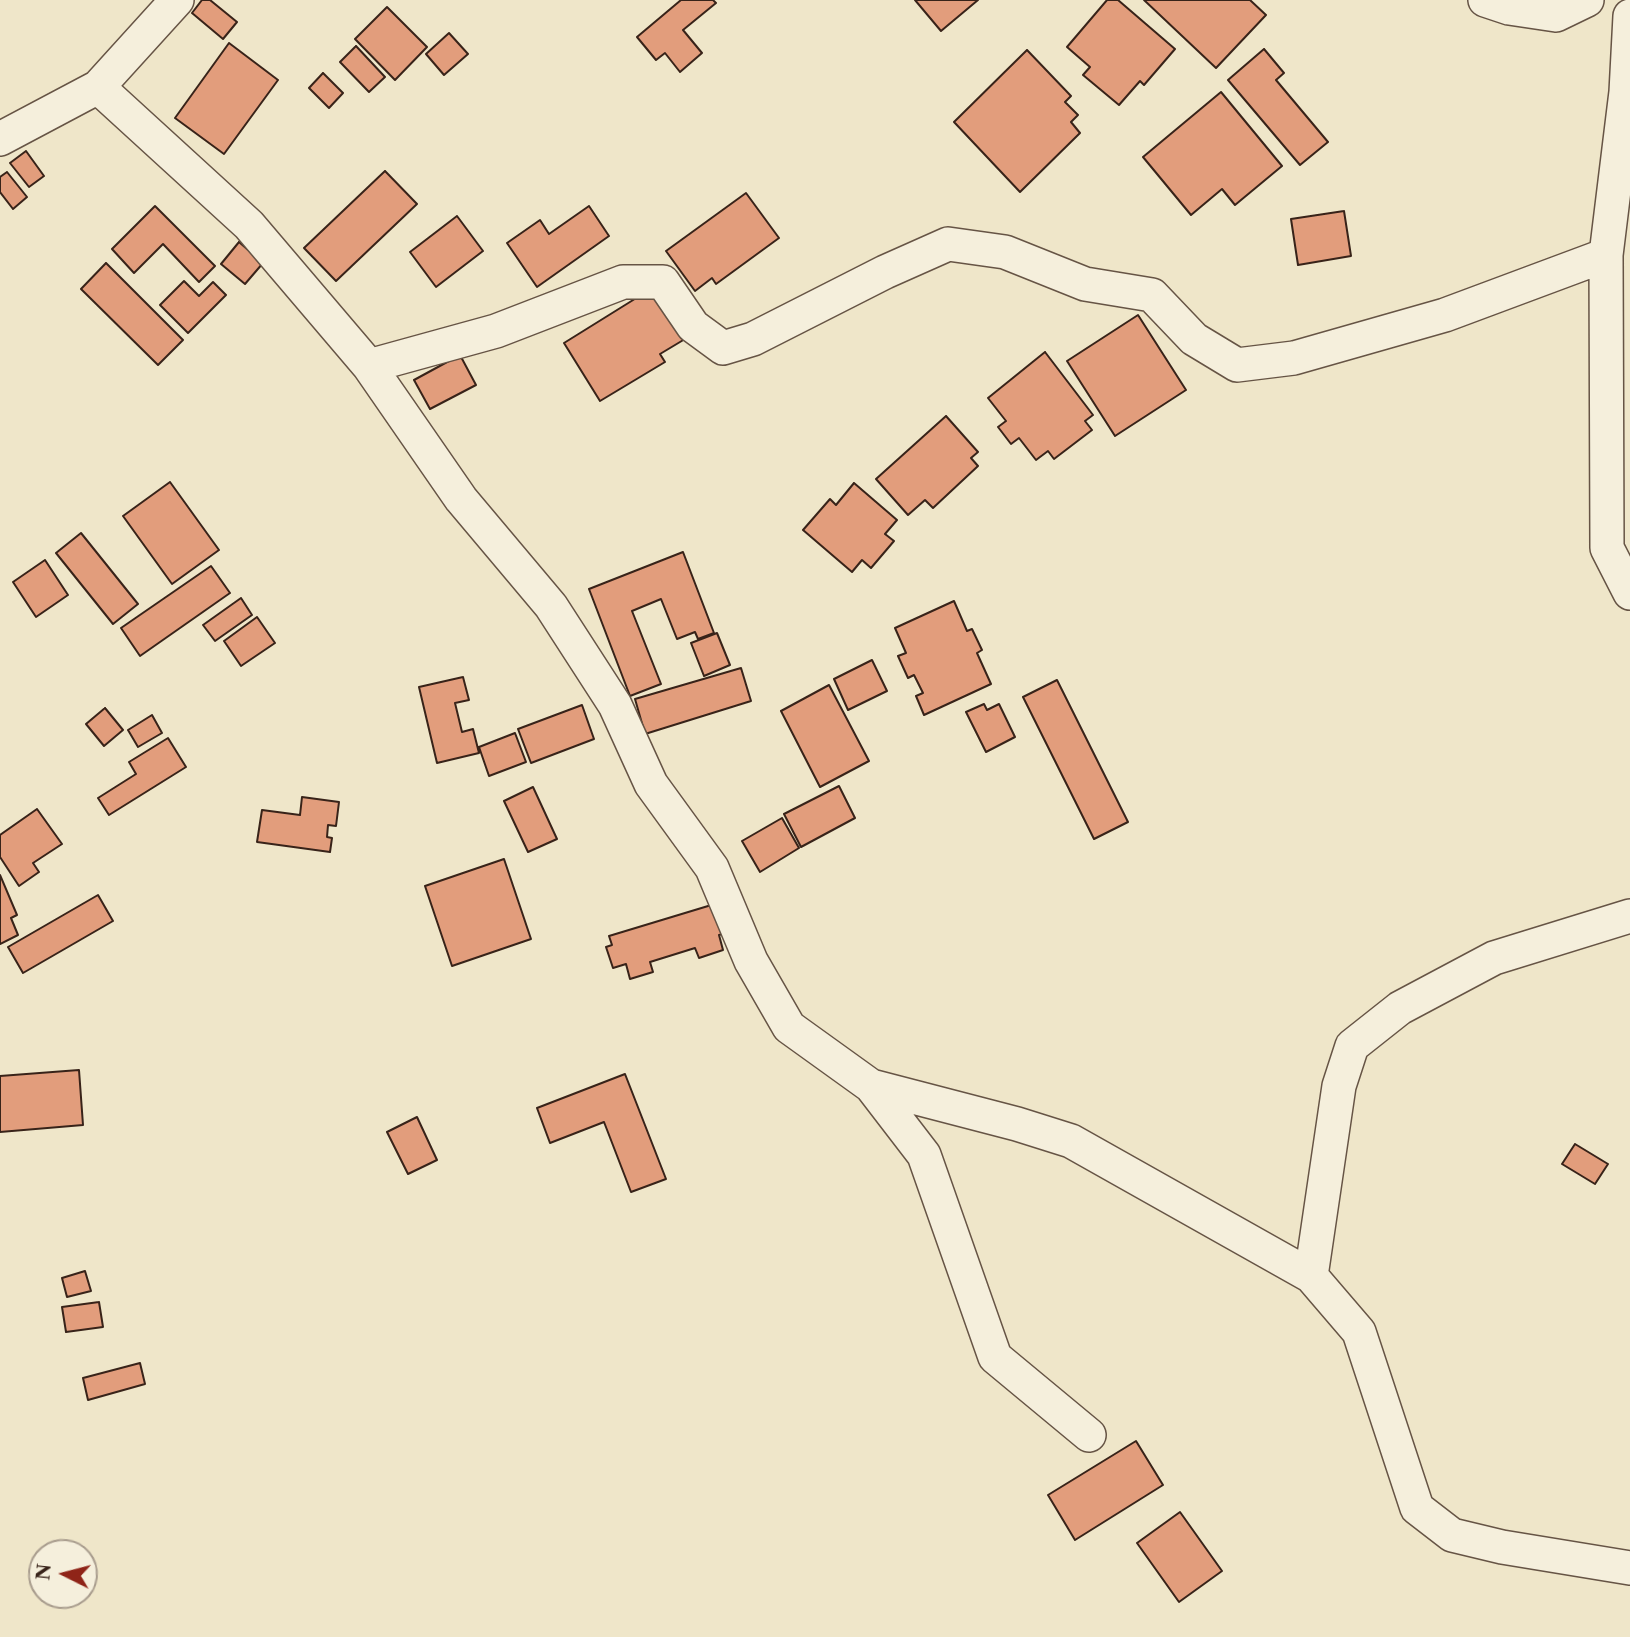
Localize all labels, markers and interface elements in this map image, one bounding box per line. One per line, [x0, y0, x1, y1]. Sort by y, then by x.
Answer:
north arrow [28, 1539, 98, 1609]
text: N [31, 1563, 56, 1581]

